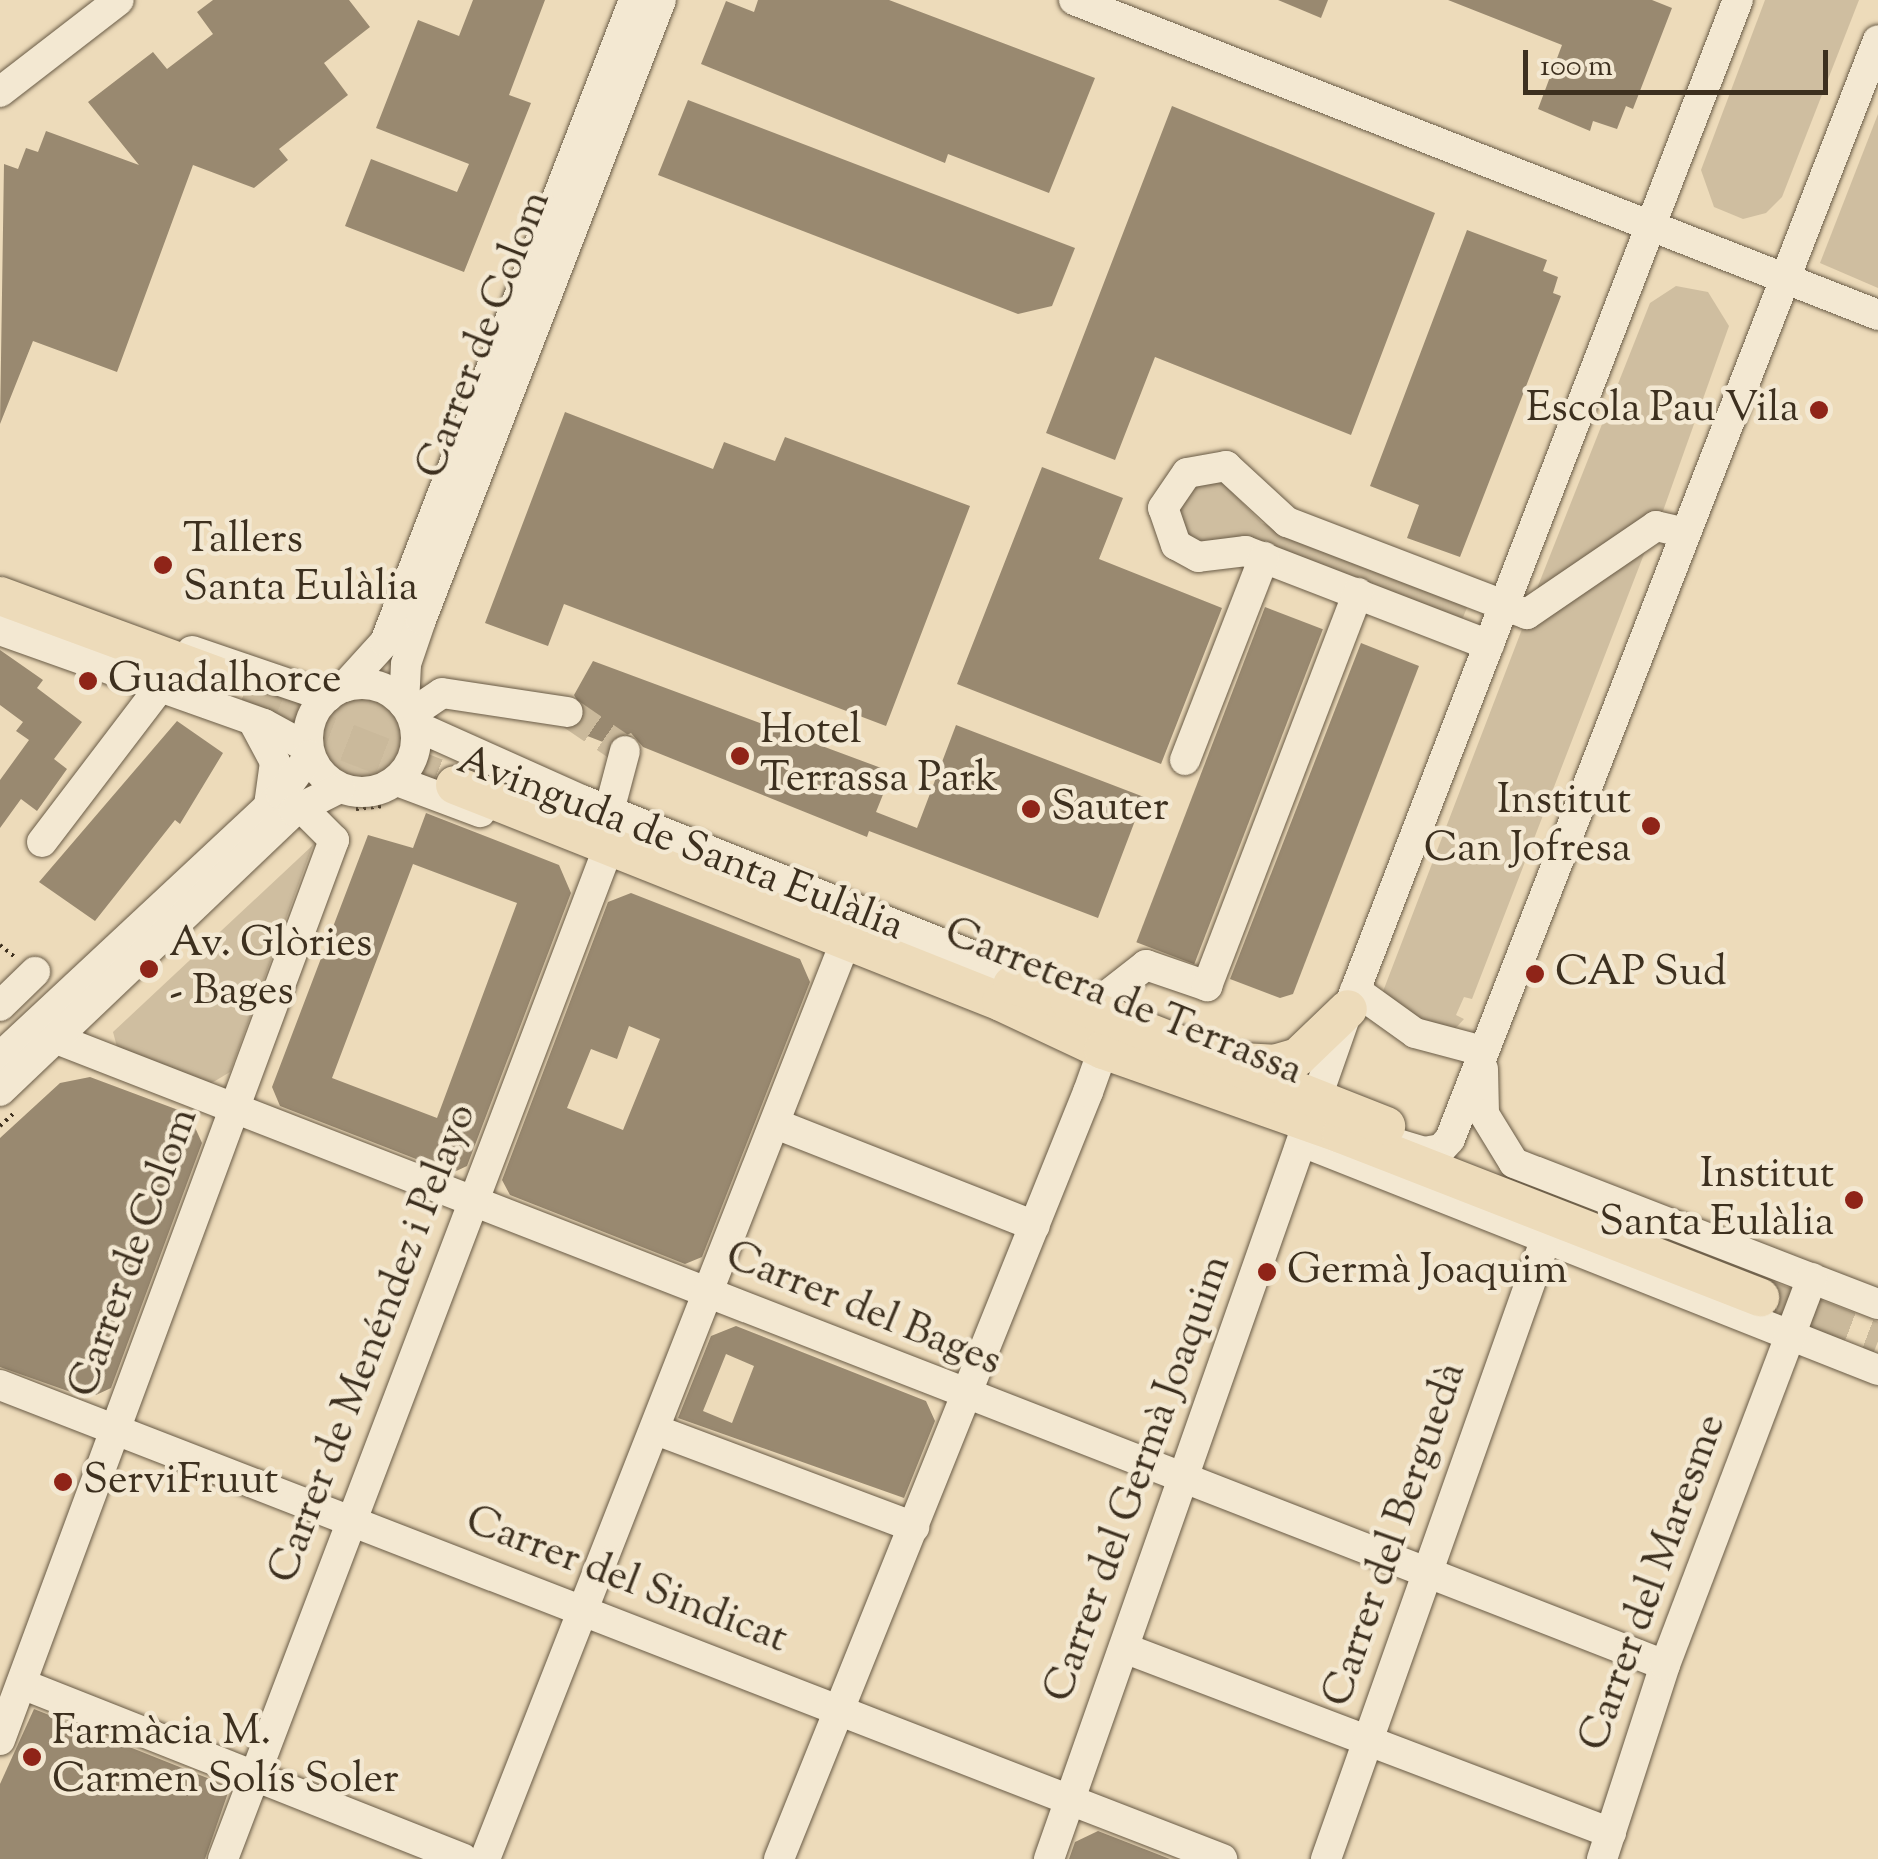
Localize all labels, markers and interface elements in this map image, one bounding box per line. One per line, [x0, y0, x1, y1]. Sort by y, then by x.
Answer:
scale bar [1528, 30, 1833, 92]
text: 100 m [1540, 46, 1613, 89]
street label: Carrer de Colom [407, 184, 563, 486]
place label: Escola Pau Vila [1526, 385, 1799, 435]
marker: Escola Pau Vila [1808, 399, 1830, 421]
place label: Tallers Santa Eulàlia [183, 516, 418, 614]
marker: Tallers Santa Eulàlia [152, 554, 174, 576]
place label: Guadalhorce [108, 656, 342, 706]
marker: Guadalhorce [77, 670, 99, 692]
place label: Hotel Terrassa Park [760, 707, 998, 806]
street label: Avinguda de Santa Eulàlia [450, 737, 910, 953]
marker: Hotel Terrassa Park [729, 745, 751, 767]
place label: Institut Can Jofresa [1424, 777, 1631, 876]
place label: Sauter [1051, 784, 1169, 834]
marker: Sauter [1020, 798, 1042, 820]
marker: Institut Can Jofresa [1640, 815, 1662, 837]
street label: Carretera de Terrassa [937, 908, 1309, 1098]
place label: Av. Glòries - Bages [169, 920, 372, 1018]
place label: CAP Sud [1555, 949, 1727, 999]
marker: Av. Glòries - Bages [138, 958, 160, 980]
marker: CAP Sud [1524, 963, 1546, 985]
street label: Carrer de Menéndez i Pelayo [259, 1097, 489, 1591]
street label: Carrer de Colom [59, 1102, 211, 1404]
place label: Institut Santa Eulàlia [1599, 1151, 1834, 1250]
marker: Institut Santa Eulàlia [1843, 1189, 1865, 1211]
street label: Carrer del Bages [718, 1232, 1008, 1388]
place label: Germà Joaquim [1287, 1247, 1568, 1297]
street label: Carrer del Germà Joaquim [1035, 1249, 1243, 1709]
marker: Germà Joaquim [1256, 1261, 1278, 1283]
street label: Carrer del Berguedà [1314, 1356, 1478, 1714]
street label: Carrer del Maresme [1570, 1408, 1738, 1758]
place label: ServiFruut [83, 1457, 278, 1507]
marker: ServiFruut [52, 1471, 74, 1493]
street label: Carrer del Sindicat [458, 1497, 794, 1665]
place label: Farmàcia M. Carmen Solís Soler [52, 1708, 399, 1806]
marker: Farmàcia M. Carmen Solís Soler [21, 1746, 43, 1768]

